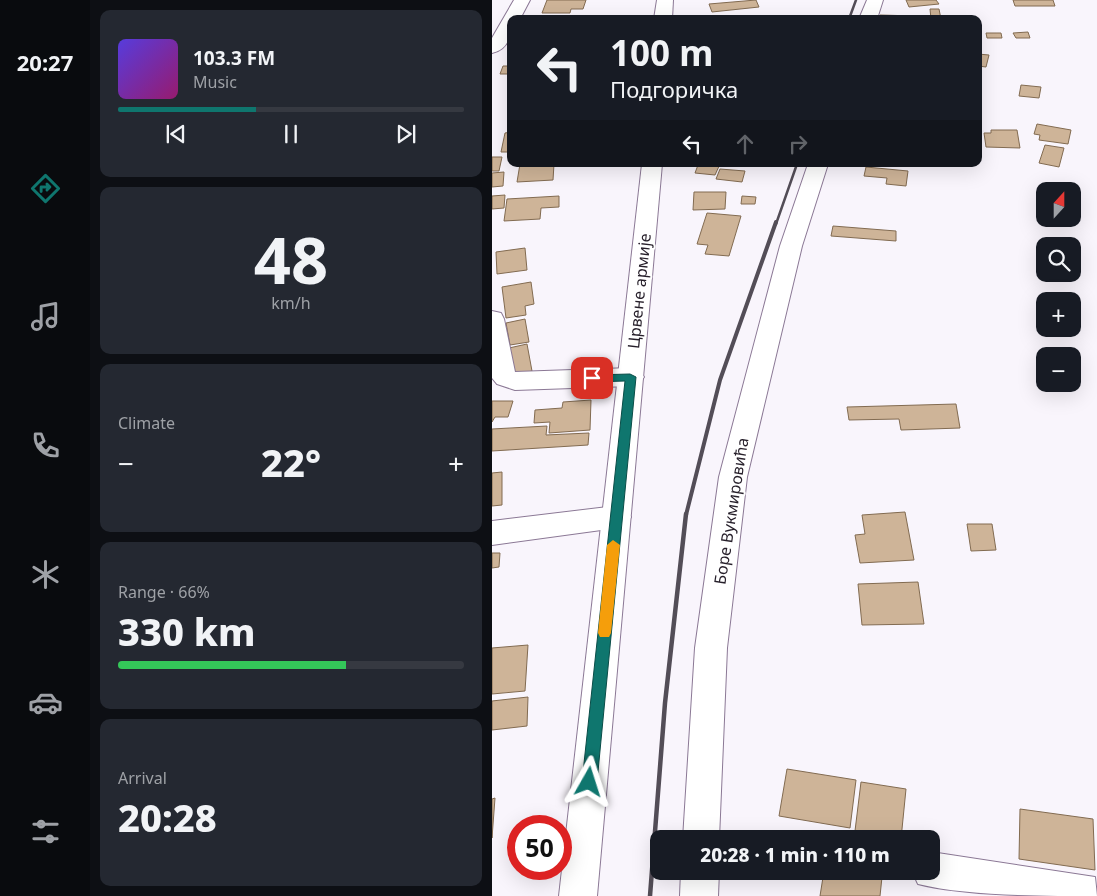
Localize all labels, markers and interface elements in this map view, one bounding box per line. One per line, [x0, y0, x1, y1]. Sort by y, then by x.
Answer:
text: 100 m [610, 29, 713, 76]
icon: left [527, 35, 592, 100]
text: 103.3 FM [193, 45, 275, 71]
text: 20:27 [17, 47, 73, 77]
text: Music [193, 71, 237, 93]
text: Подгоричка [610, 74, 738, 104]
icon: previous [162, 120, 190, 148]
icon: pause [277, 120, 305, 148]
icon: next [392, 120, 420, 148]
icon: left [678, 130, 706, 158]
icon: ahead [731, 130, 759, 158]
icon: right [784, 130, 812, 158]
icon: directions [28, 171, 63, 206]
north arrow [1036, 182, 1081, 228]
map controls [1036, 182, 1081, 392]
text: 48 [254, 215, 328, 303]
street label: Црвене армије [622, 232, 656, 350]
button: search [1036, 237, 1081, 282]
text: km/h [271, 292, 311, 314]
button: + [1036, 292, 1081, 337]
icon: music [28, 299, 63, 334]
button: − [1036, 347, 1081, 392]
pin [571, 357, 613, 399]
icon: arrive [578, 364, 606, 392]
text: Climate [118, 412, 175, 434]
icon: phone [28, 428, 63, 463]
text: 22° [261, 436, 321, 488]
street label: Боре Вукмировића [709, 436, 753, 586]
text: − [118, 444, 134, 482]
text: + [448, 444, 464, 482]
icon: climate [28, 557, 63, 592]
text: Range · 66% [118, 581, 210, 603]
text: 330 km [118, 605, 256, 657]
icon: car [28, 685, 63, 720]
position arrow [562, 755, 614, 807]
text: Arrival [118, 767, 167, 789]
text: 20:28 [118, 791, 217, 843]
icon: filters [28, 814, 63, 849]
speed limit sign: 50 [507, 815, 572, 880]
text: 20:28 · 1 min · 110 m [700, 842, 890, 868]

